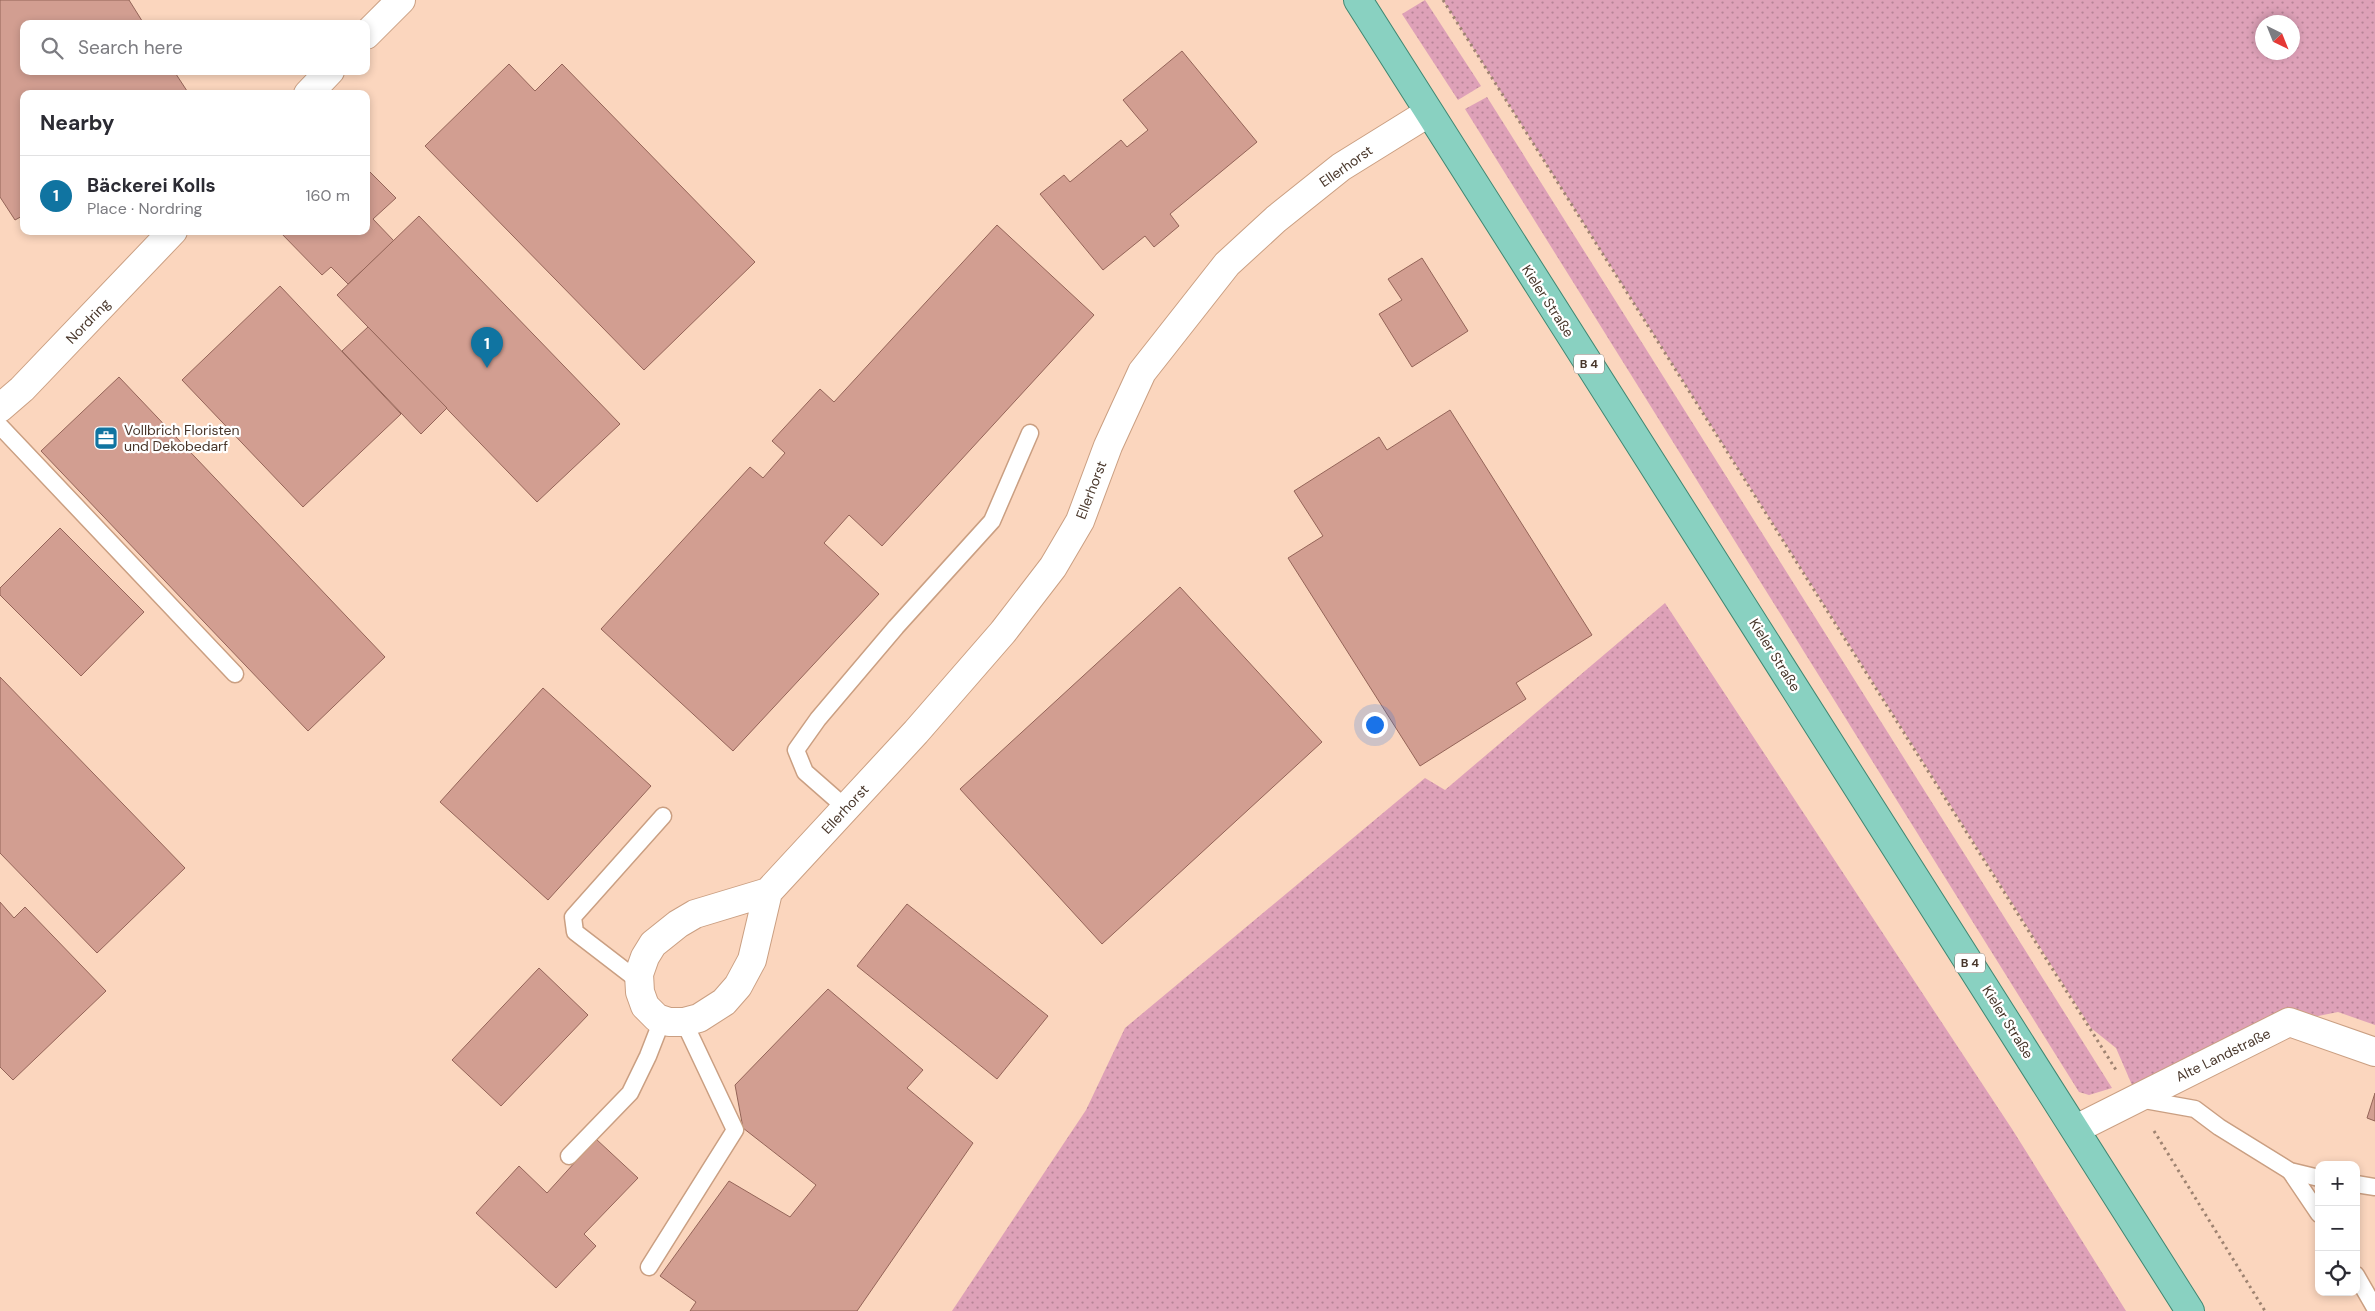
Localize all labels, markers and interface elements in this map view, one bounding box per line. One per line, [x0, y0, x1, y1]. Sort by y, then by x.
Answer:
north arrow [2255, 15, 2300, 60]
search box [20, 20, 370, 75]
icon: search [38, 34, 66, 62]
text: Search here [78, 35, 183, 60]
text: Nearby [40, 109, 114, 137]
street label: Ellerhorst [1316, 141, 1376, 191]
text: Bäckerei Kolls [87, 173, 216, 198]
text: 1 [53, 185, 59, 206]
text: 160 m [306, 185, 350, 206]
text: Place · Nordring [87, 198, 203, 219]
street label: Kieler Straße [1518, 261, 1578, 341]
street label: Nordring [62, 294, 114, 347]
pin: 1 [471, 327, 503, 368]
road number: B 4 [1574, 354, 1604, 374]
place label: Vollbrich Floristen und Dekobedarf [124, 421, 240, 455]
office icon: Vollbrich Floristen und Dekobedarf [93, 425, 119, 451]
street label: Ellerhorst [1072, 458, 1110, 522]
street label: Kieler Straße [1745, 615, 1805, 695]
your location [1362, 712, 1388, 738]
street label: Ellerhorst [818, 781, 872, 837]
road number: B 4 [1955, 954, 1985, 972]
street label: Kieler Straße [1978, 982, 2038, 1062]
street label: Alte Landstraße [2173, 1024, 2273, 1086]
map controls [2315, 1161, 2360, 1296]
button: + [2315, 1161, 2360, 1206]
button: − [2315, 1206, 2360, 1251]
button: locate [2315, 1251, 2360, 1296]

